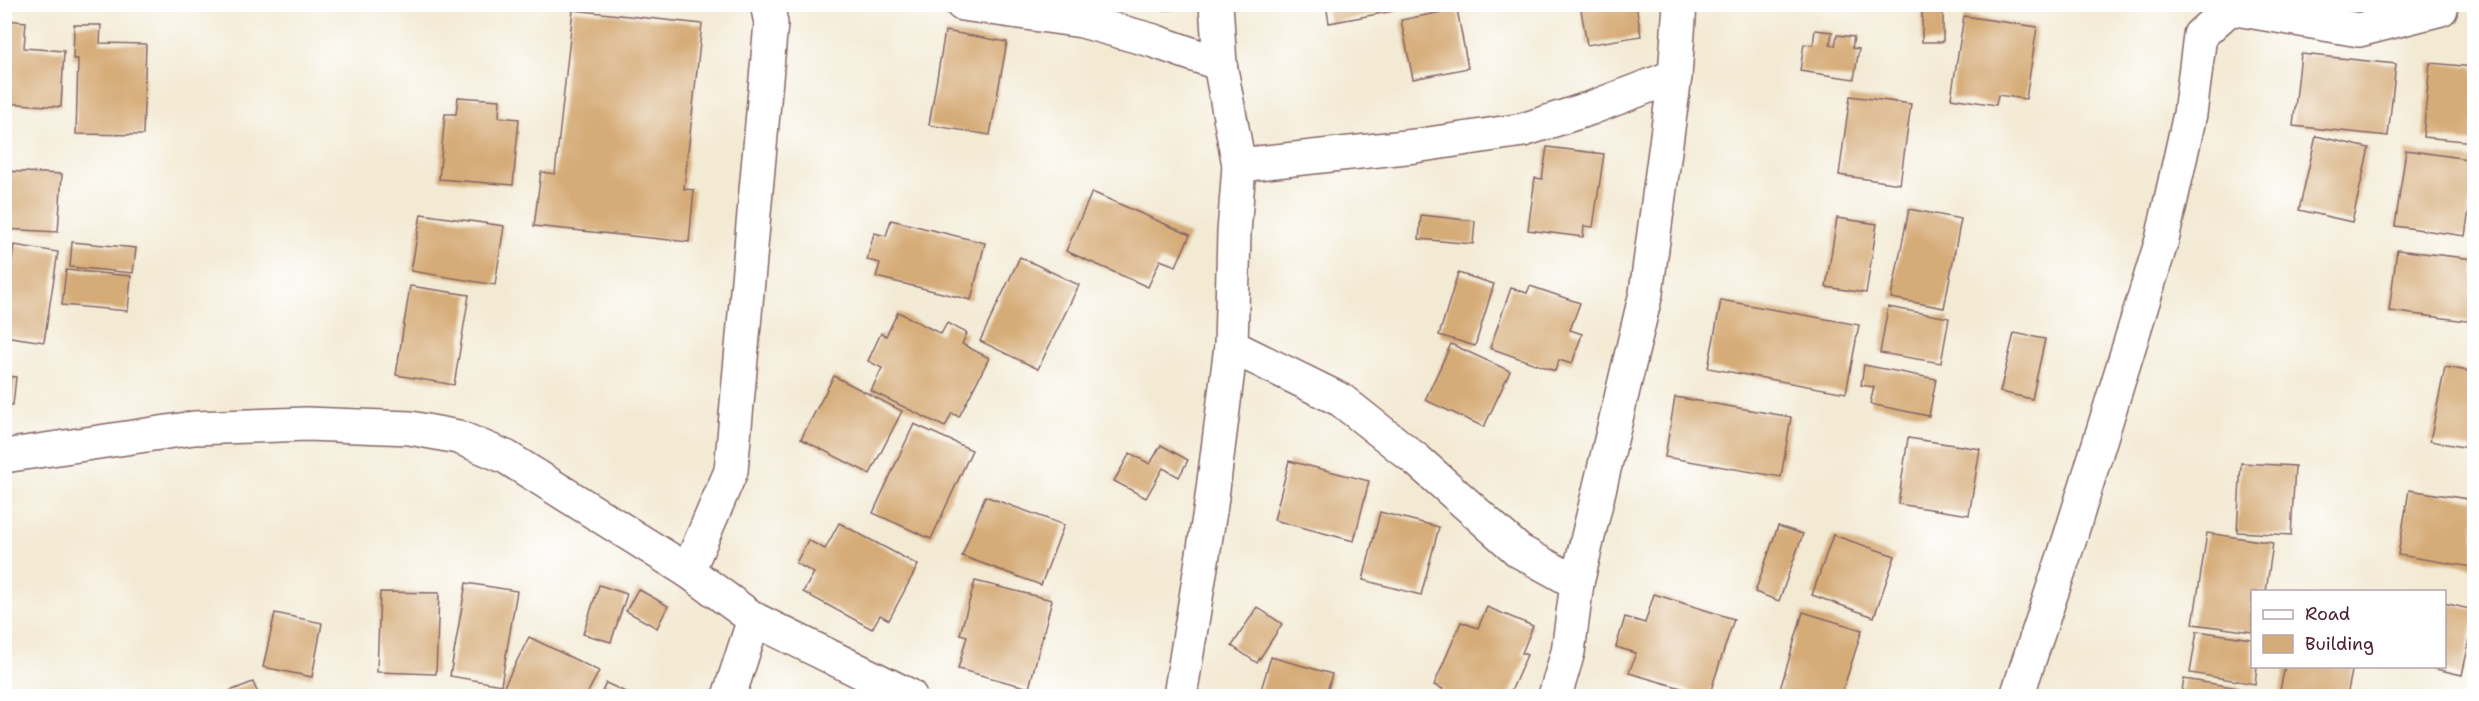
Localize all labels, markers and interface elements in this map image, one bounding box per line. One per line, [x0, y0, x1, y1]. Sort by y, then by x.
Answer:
legend [2251, 590, 2446, 668]
text: Road [2305, 602, 2350, 626]
text: Building [2305, 632, 2374, 656]

